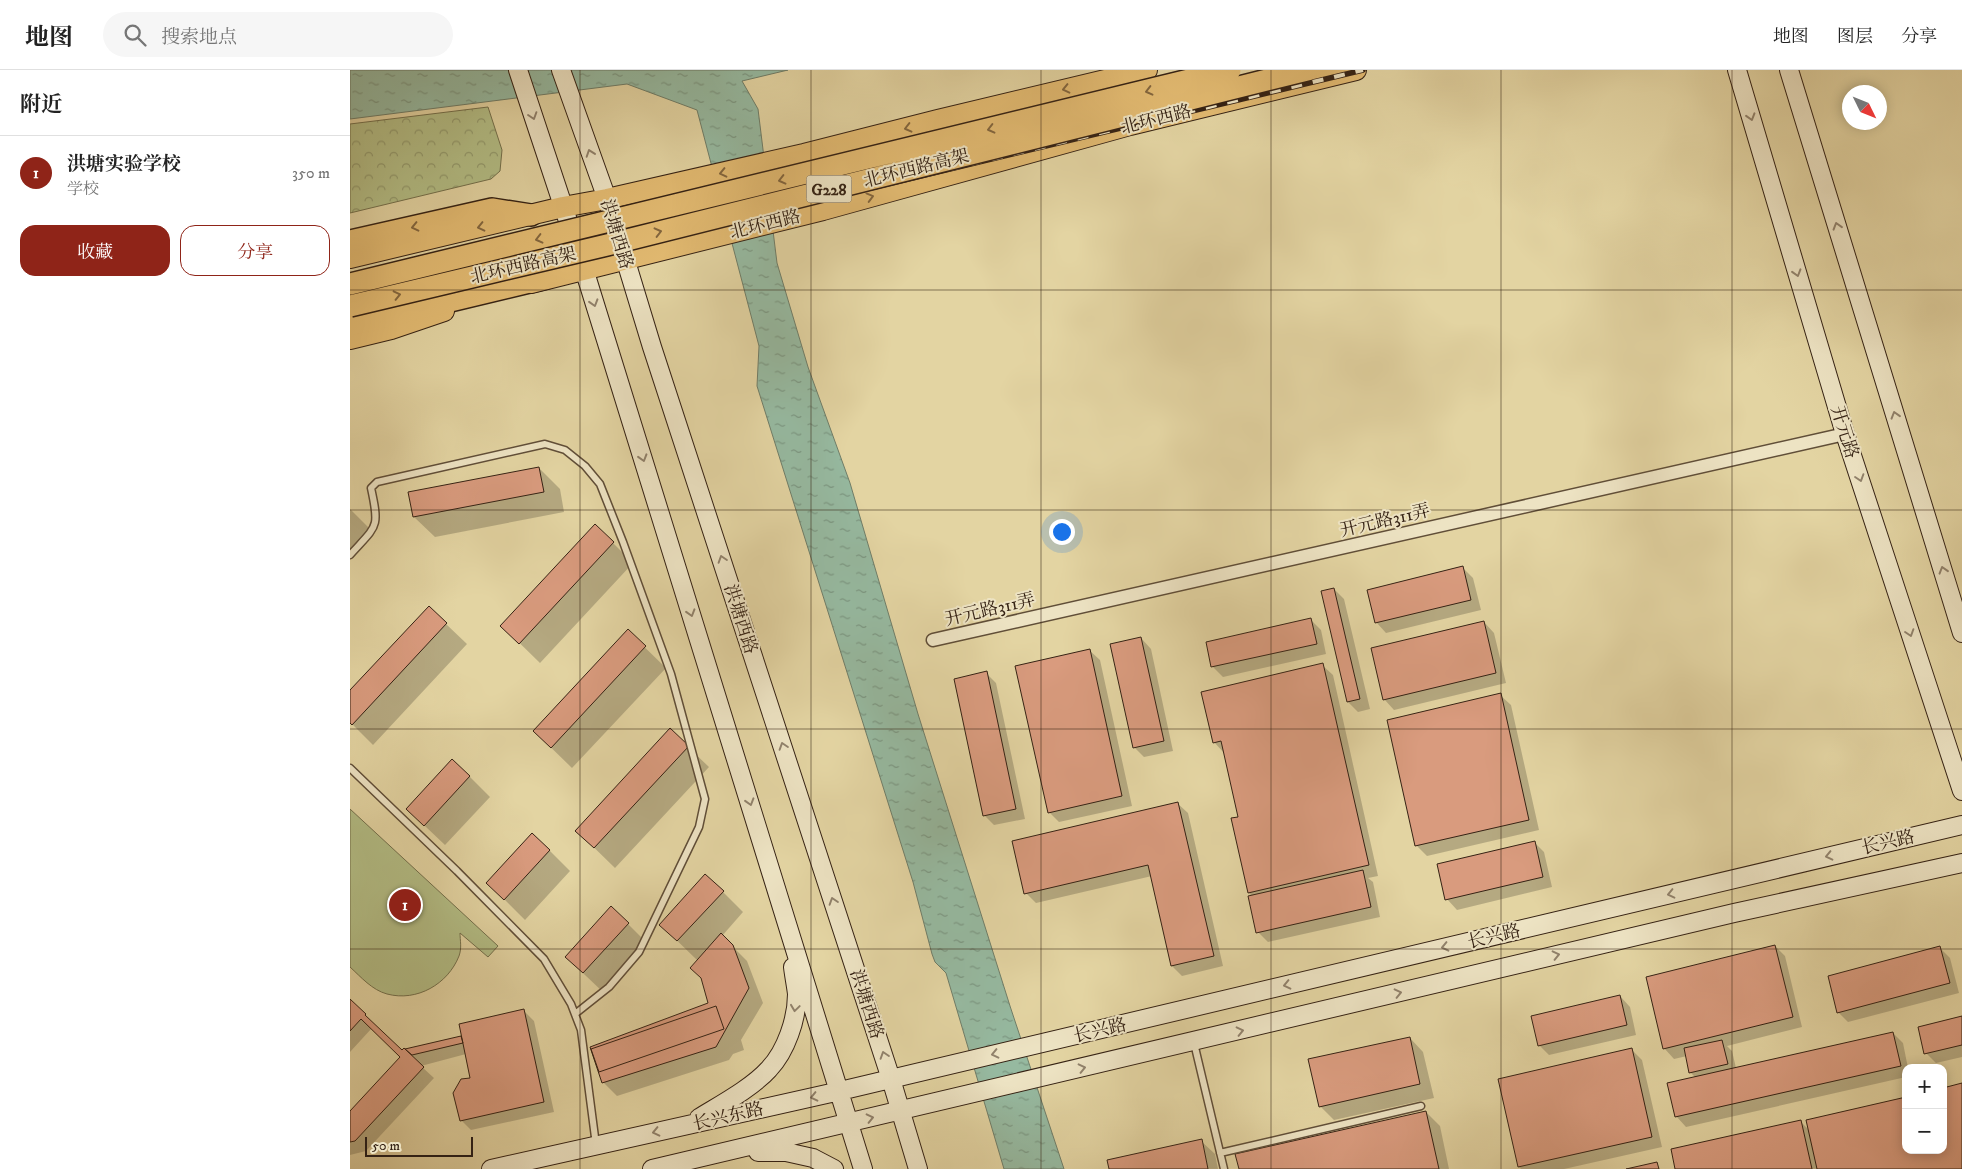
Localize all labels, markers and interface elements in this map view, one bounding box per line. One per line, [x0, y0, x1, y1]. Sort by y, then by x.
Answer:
search box [103, 12, 453, 57]
icon: search [121, 21, 149, 49]
text: 地图 [25, 23, 73, 53]
text: 搜索地点 [161, 26, 237, 49]
text: 地图 [1773, 26, 1809, 48]
text: 图层 [1837, 26, 1873, 48]
text: 分享 [1901, 26, 1937, 48]
one-way arrow [1061, 83, 1070, 94]
one-way arrow [1144, 85, 1153, 96]
north arrow [1842, 85, 1887, 130]
text: 附近 [20, 92, 62, 118]
street label: 北环西路 [1119, 101, 1194, 139]
one-way arrow [528, 112, 538, 120]
one-way arrow [1745, 112, 1755, 120]
one-way arrow [904, 122, 912, 132]
one-way arrow [986, 123, 995, 134]
street label: 北环西路高架 [861, 145, 971, 193]
one-way arrow [586, 150, 596, 158]
text: 洪塘实验学校 [67, 153, 181, 176]
text: 1 [33, 163, 39, 183]
text: 350 m [292, 163, 330, 183]
one-way arrow [718, 167, 727, 178]
one-way arrow [777, 174, 786, 185]
road number: G228 [806, 176, 852, 202]
text: 学校 [67, 179, 99, 199]
one-way arrow [865, 193, 873, 203]
street label: 洪塘西路 [595, 197, 637, 272]
street label: 北环西路 [728, 206, 803, 244]
one-way arrow [410, 221, 419, 232]
one-way arrow [477, 221, 486, 232]
one-way arrow [1832, 222, 1842, 231]
button: 收藏 [20, 225, 170, 276]
button: 分享 [180, 225, 330, 276]
one-way arrow [653, 227, 662, 238]
one-way arrow [534, 233, 543, 244]
street label: 北环西路高架 [468, 243, 578, 289]
one-way arrow [1792, 268, 1802, 276]
one-way arrow [393, 290, 402, 301]
one-way arrow [589, 299, 599, 307]
street label: 开元路 [1826, 403, 1862, 461]
one-way arrow [1890, 411, 1900, 419]
one-way arrow [637, 454, 647, 462]
one-way arrow [1854, 474, 1864, 482]
street label: 开元路311弄 [1338, 500, 1432, 542]
your location [1049, 519, 1075, 545]
one-way arrow [717, 555, 727, 563]
one-way arrow [1938, 566, 1948, 575]
street label: 洪塘西路 [718, 582, 762, 657]
street label: 开元路311弄 [943, 589, 1037, 631]
one-way arrow [685, 609, 695, 617]
one-way arrow [1904, 628, 1914, 636]
one-way arrow [779, 743, 789, 751]
one-way arrow [744, 797, 754, 806]
street label: 长兴路 [1859, 826, 1917, 860]
one-way arrow [1825, 850, 1834, 861]
pin: 1 [389, 886, 421, 924]
one-way arrow [1667, 888, 1676, 899]
one-way arrow [829, 897, 839, 906]
street label: 长兴路 [1465, 920, 1523, 954]
one-way arrow [1441, 941, 1450, 952]
one-way arrow [1551, 950, 1560, 961]
street label: 洪塘西路 [844, 967, 888, 1042]
one-way arrow [1283, 979, 1292, 990]
one-way arrow [1393, 988, 1402, 999]
one-way arrow [790, 1004, 801, 1012]
street label: 长兴路 [1071, 1014, 1129, 1048]
one-way arrow [1235, 1026, 1244, 1037]
one-way arrow [991, 1049, 999, 1059]
one-way arrow [879, 1052, 889, 1060]
one-way arrow [1077, 1063, 1086, 1074]
map controls [1902, 1064, 1947, 1154]
button: + [1902, 1064, 1947, 1109]
one-way arrow [810, 1091, 819, 1102]
street label: 长兴东路 [691, 1098, 766, 1136]
button: − [1902, 1109, 1947, 1154]
one-way arrow [865, 1113, 874, 1124]
one-way arrow [651, 1126, 660, 1137]
scale bar [365, 1134, 472, 1157]
text: 50 m [372, 1137, 400, 1155]

